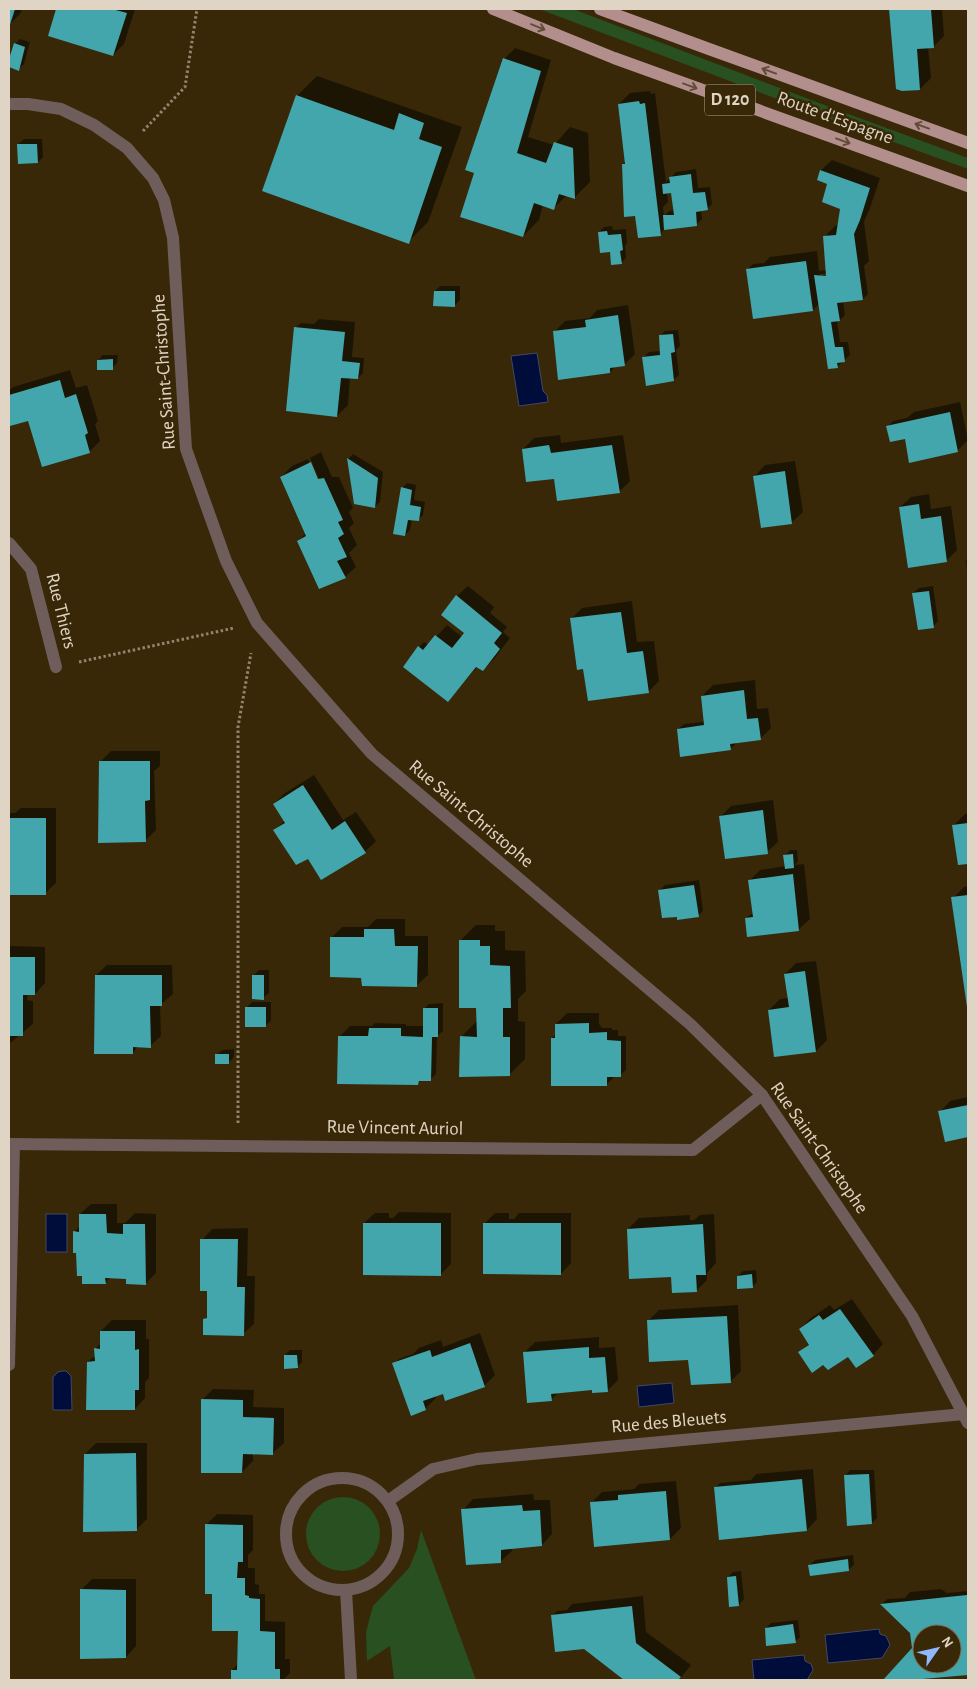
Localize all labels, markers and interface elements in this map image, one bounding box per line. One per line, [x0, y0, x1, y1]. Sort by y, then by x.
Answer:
one-way arrow [530, 23, 545, 33]
one-way arrow [762, 66, 778, 75]
one-way arrow [682, 82, 697, 91]
road number: D 120 [705, 84, 755, 116]
street label: Route d'Espagne [774, 88, 896, 148]
one-way arrow [915, 121, 931, 130]
one-way arrow [834, 137, 850, 146]
street label: Rue Saint-Christophe [149, 294, 179, 450]
street label: Rue Thiers [42, 571, 80, 651]
street label: Rue Saint-Christophe [405, 757, 537, 871]
street label: Rue Saint-Christophe [767, 1079, 871, 1217]
street label: Rue Vincent Auriol [326, 1117, 464, 1139]
street label: Rue des Bleuets [611, 1407, 727, 1437]
north arrow [912, 1624, 962, 1674]
text: N [938, 1634, 955, 1650]

